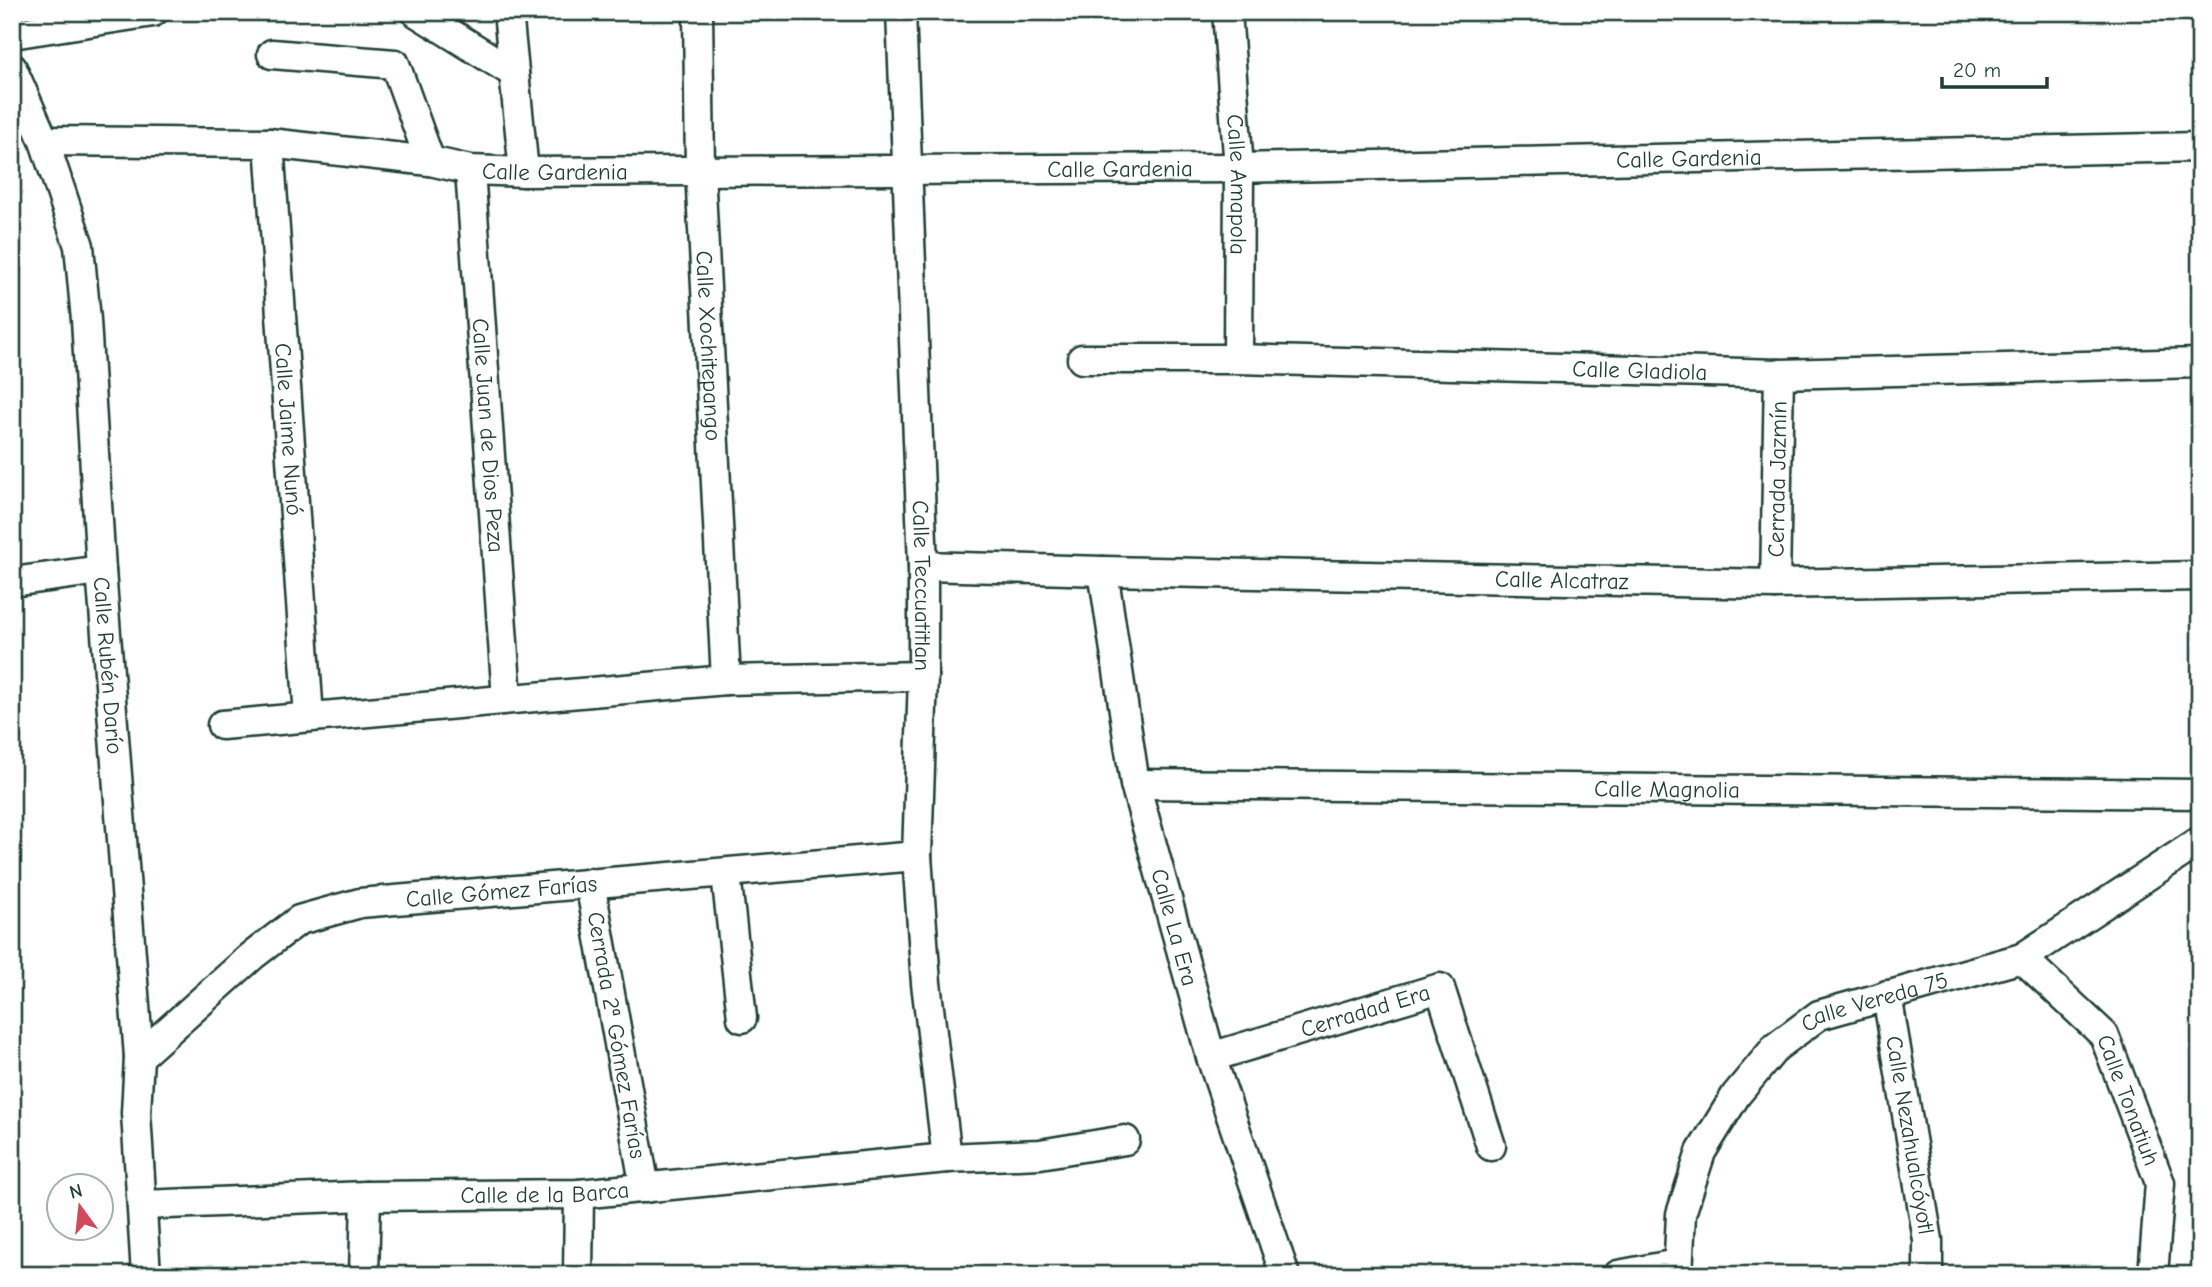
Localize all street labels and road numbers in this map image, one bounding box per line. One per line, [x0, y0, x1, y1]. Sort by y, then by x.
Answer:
street label: Calle Amapola [1221, 113, 1252, 255]
street label: Calle Gardenia [1616, 144, 1762, 174]
street label: Calle Gardenia [1047, 155, 1193, 183]
street label: Calle Gardenia [482, 157, 628, 186]
street label: Calle Xochitepango [690, 250, 727, 442]
street label: Calle Juan de Dios Peza [466, 317, 510, 554]
street label: Calle Jaime Nunó [269, 342, 308, 517]
street label: Calle Gladiola [1572, 355, 1708, 386]
street label: Cerrada Jazmín [1763, 401, 1792, 558]
street label: Calle Teccuatitlan [906, 500, 936, 671]
street label: Calle Alcatraz [1495, 566, 1629, 595]
street label: Calle Rubén Darío [88, 576, 128, 755]
street label: Calle Magnolia [1594, 775, 1740, 804]
street label: Calle La Era [1145, 866, 1204, 989]
street label: Calle Gómez Farías [405, 870, 598, 913]
street label: Cerrada 2ª Gómez Farías [581, 910, 652, 1161]
street label: Calle Vereda 75 [1795, 966, 1951, 1038]
street label: Cerradad Era [1297, 979, 1433, 1043]
street label: Calle Tonatiuh [2091, 1031, 2165, 1169]
street label: Calle Nezahualcóyotl [1880, 1034, 1940, 1236]
street label: Calle de la Barca [460, 1176, 630, 1209]

